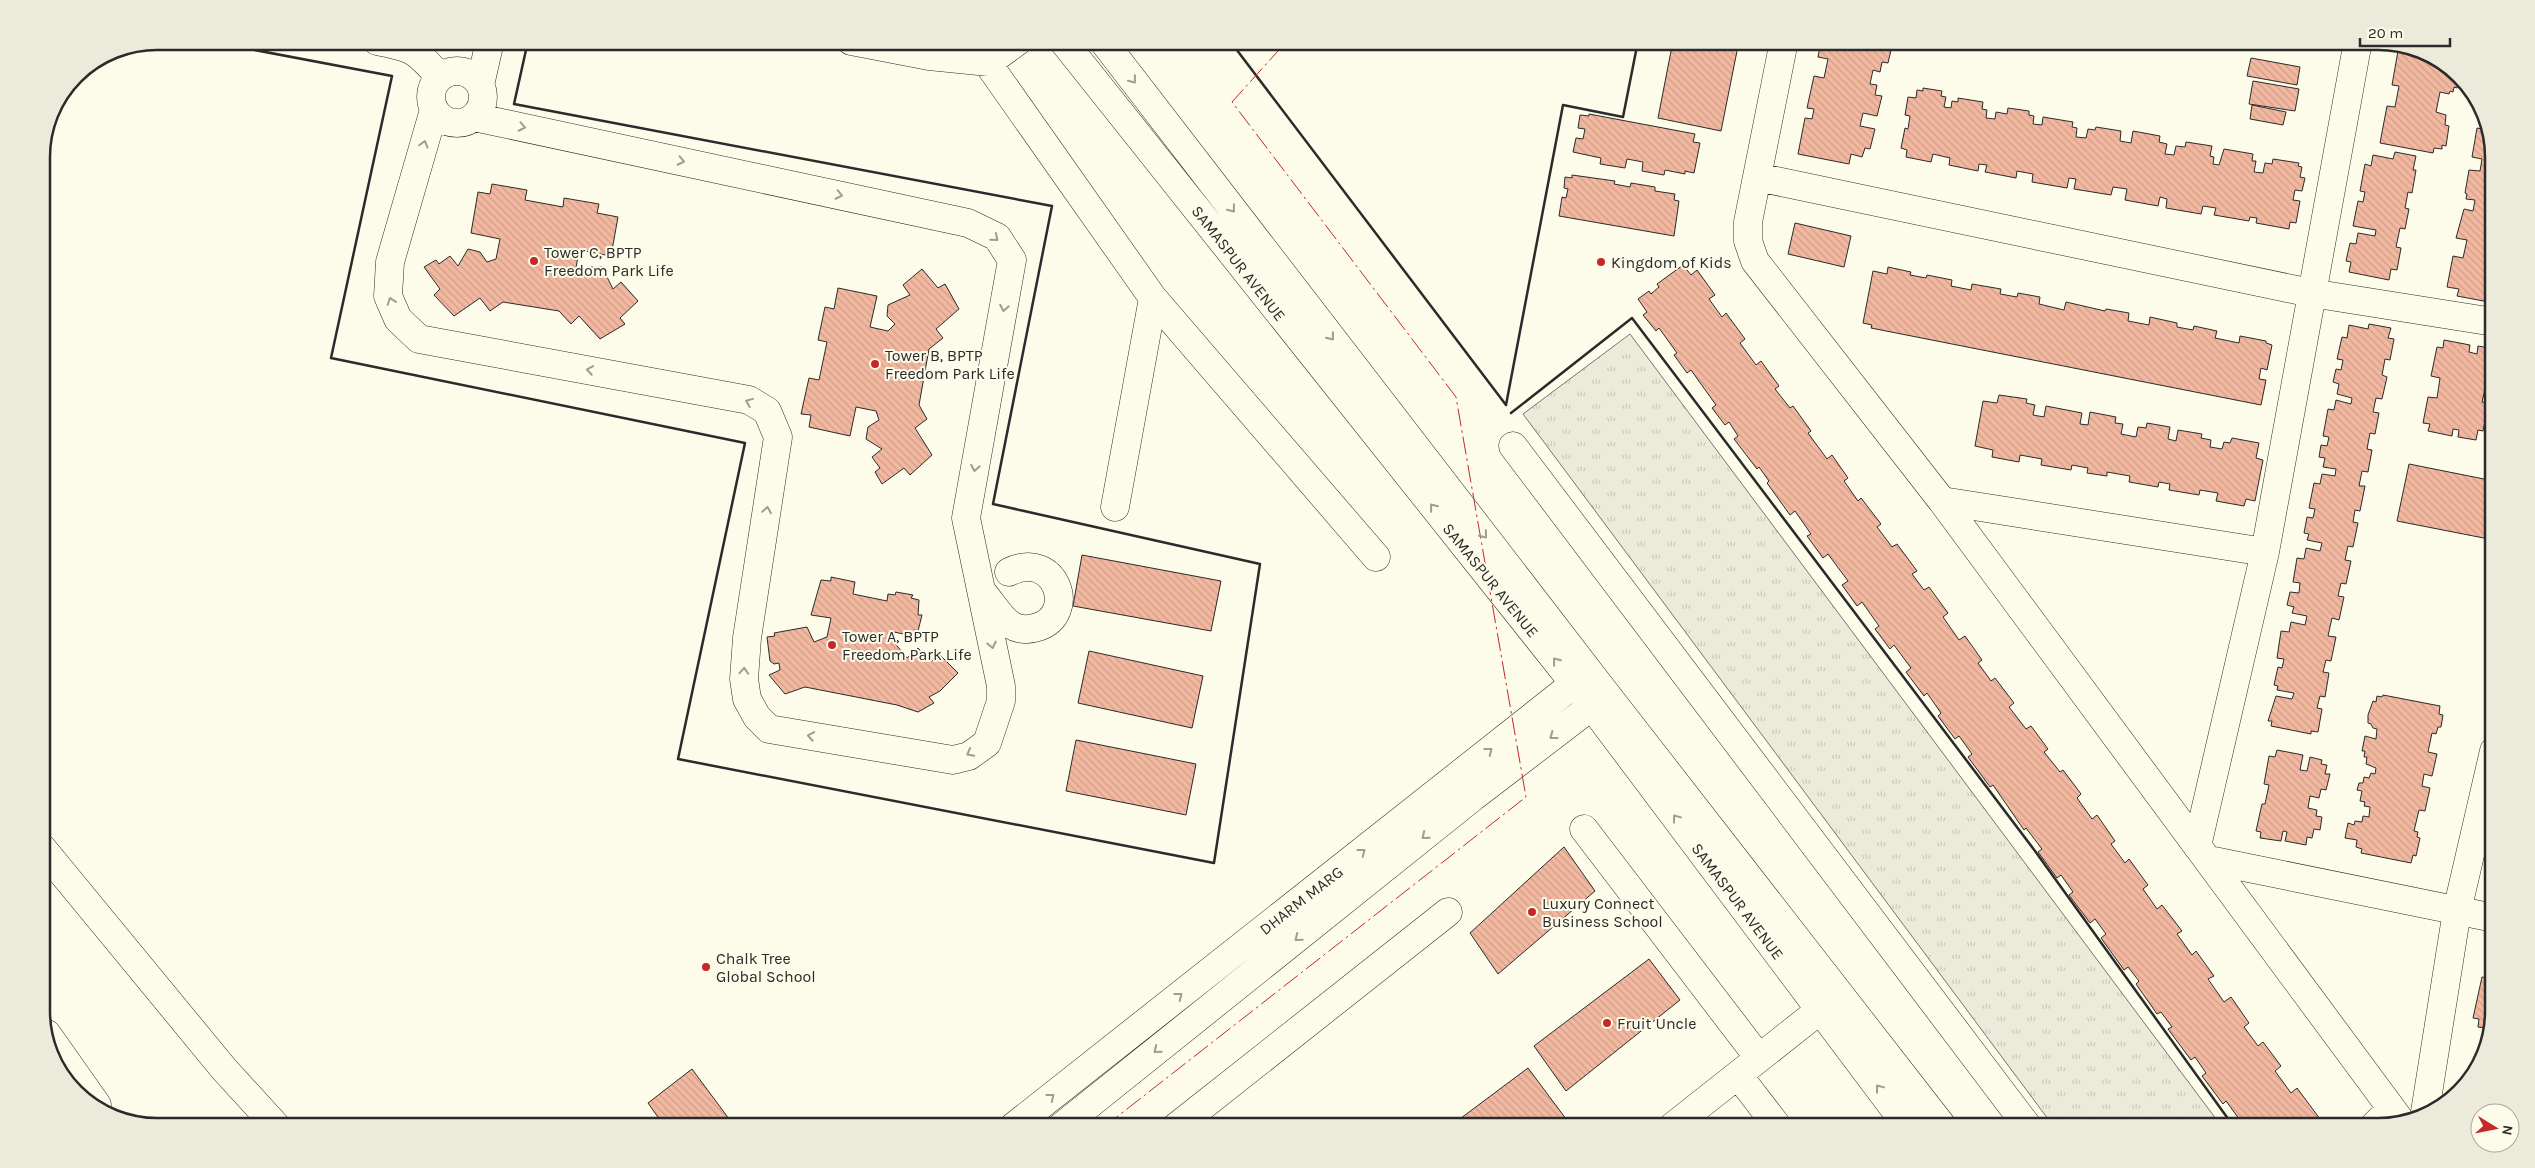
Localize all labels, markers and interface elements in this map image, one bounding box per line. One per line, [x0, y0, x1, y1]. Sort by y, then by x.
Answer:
scale bar [2360, 15, 2450, 47]
text: 20 m [2368, 24, 2403, 42]
one-way arrow [1127, 74, 1136, 84]
one-way arrow [517, 121, 526, 132]
one-way arrow [419, 140, 429, 148]
one-way arrow [676, 155, 685, 166]
one-way arrow [835, 190, 844, 200]
street label: SAMASPUR AVENUE [1188, 202, 1290, 325]
one-way arrow [1227, 203, 1235, 212]
one-way arrow [989, 232, 998, 241]
place label: Tower C, BPTP Freedom Park Life [544, 243, 674, 280]
place label: Kingdom of Kids [1611, 253, 1732, 272]
marker: Tower C, BPTP Freedom Park Life [528, 255, 540, 267]
marker: Kingdom of Kids [1595, 256, 1607, 268]
one-way arrow [387, 297, 397, 305]
one-way arrow [999, 304, 1009, 313]
one-way arrow [1326, 332, 1335, 341]
place label: Tower B, BPTP Freedom Park Life [885, 346, 1015, 383]
marker: Tower B, BPTP Freedom Park Life [869, 358, 881, 370]
one-way arrow [585, 366, 594, 376]
one-way arrow [745, 397, 754, 408]
one-way arrow [971, 464, 981, 473]
one-way arrow [1430, 504, 1438, 513]
one-way arrow [761, 506, 771, 515]
street label: SAMASPUR AVENUE [1439, 519, 1542, 641]
one-way arrow [1478, 530, 1487, 539]
place label: Tower A, BPTP Freedom Park Life [842, 627, 972, 664]
marker: Tower A, BPTP Freedom Park Life [826, 639, 838, 651]
one-way arrow [986, 640, 997, 649]
one-way arrow [1553, 658, 1561, 667]
one-way arrow [739, 667, 750, 675]
one-way arrow [1550, 731, 1559, 739]
one-way arrow [807, 732, 816, 742]
one-way arrow [966, 747, 975, 757]
one-way arrow [1483, 749, 1492, 757]
one-way arrow [1673, 814, 1682, 824]
one-way arrow [1422, 831, 1431, 839]
street label: SAMASPUR AVENUE [1687, 839, 1788, 963]
one-way arrow [1356, 849, 1365, 858]
street label: DHARM MARG [1256, 862, 1347, 939]
place label: Luxury Connect Business School [1542, 894, 1663, 931]
marker: Luxury Connect Business School [1526, 906, 1538, 918]
one-way arrow [1295, 932, 1304, 940]
place label: Chalk Tree Global School [716, 949, 816, 986]
marker: Chalk Tree Global School [700, 961, 712, 973]
one-way arrow [1173, 993, 1182, 1001]
place label: Fruit Uncle [1617, 1014, 1697, 1033]
marker: Fruit Uncle [1601, 1017, 1613, 1029]
one-way arrow [1154, 1045, 1163, 1053]
one-way arrow [1876, 1084, 1885, 1094]
one-way arrow [1045, 1094, 1054, 1102]
north arrow [2470, 1103, 2520, 1153]
text: N [2498, 1124, 2517, 1137]

